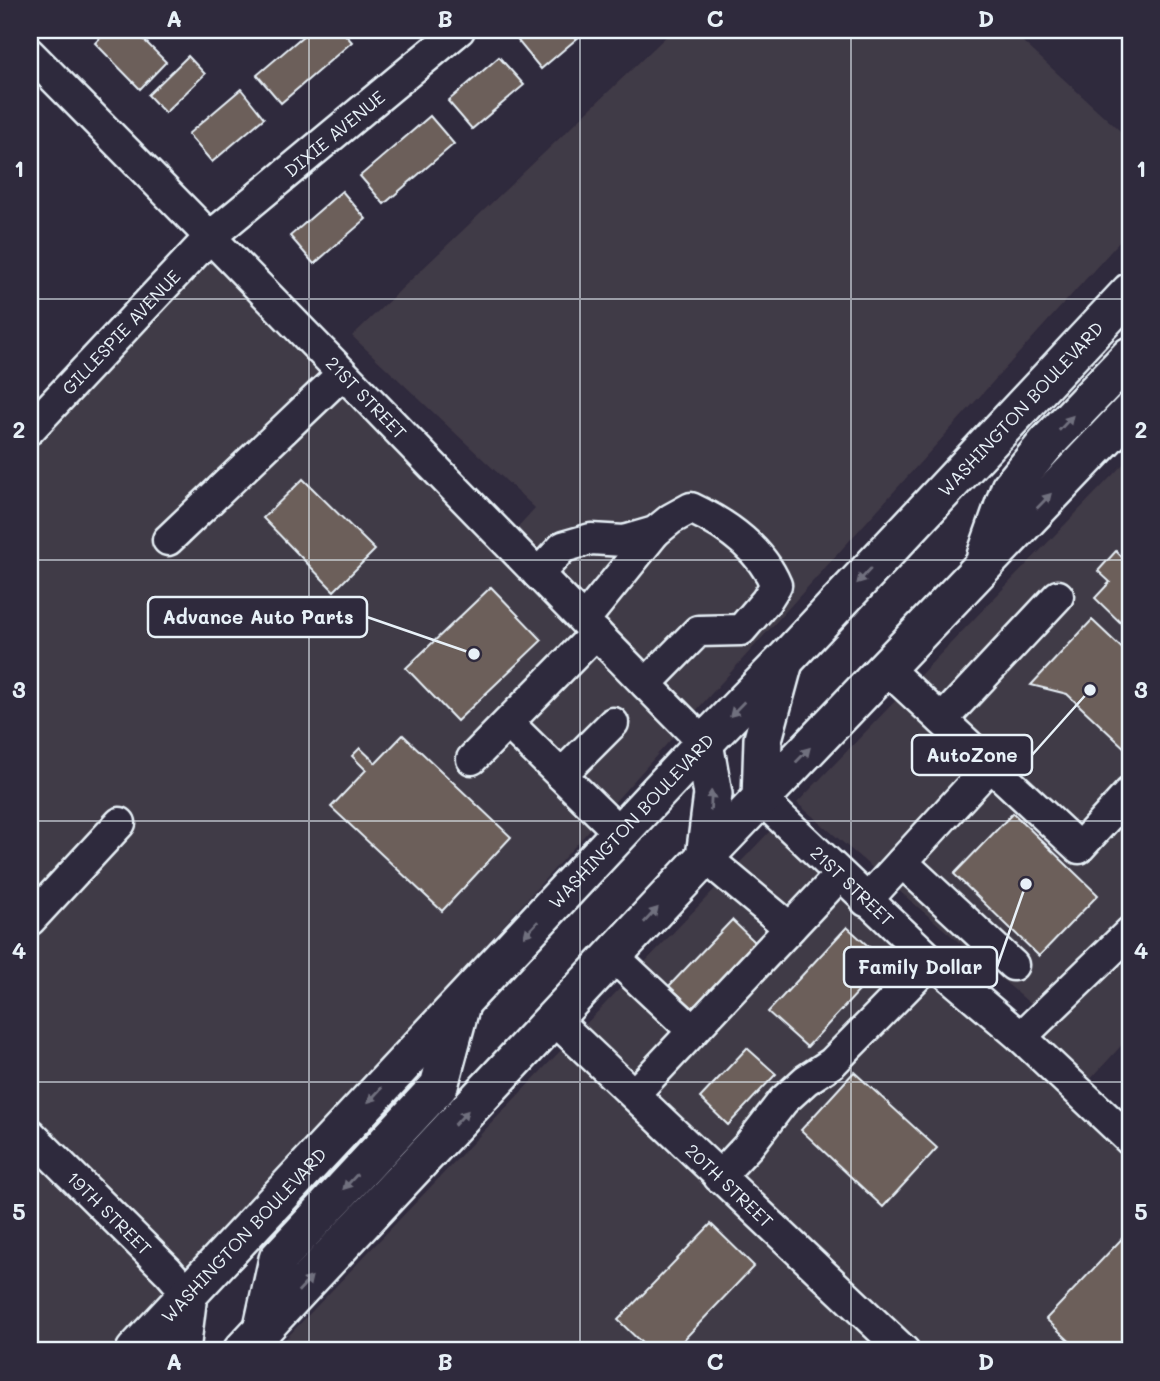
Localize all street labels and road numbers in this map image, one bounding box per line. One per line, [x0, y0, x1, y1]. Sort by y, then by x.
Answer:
street label: DIXIE AVENUE [279, 85, 390, 182]
street label: GILLESPIE AVENUE [56, 264, 185, 400]
street label: WASHINGTON BOULEVARD [932, 316, 1108, 502]
street label: 21ST STREET [321, 351, 412, 444]
street label: WASHINGTON BOULEVARD [543, 728, 719, 914]
street label: 21ST STREET [806, 840, 899, 931]
street label: 20TH STREET [681, 1138, 779, 1233]
street label: WASHINGTON BOULEVARD [156, 1142, 332, 1328]
street label: 19TH STREET [62, 1166, 157, 1260]

